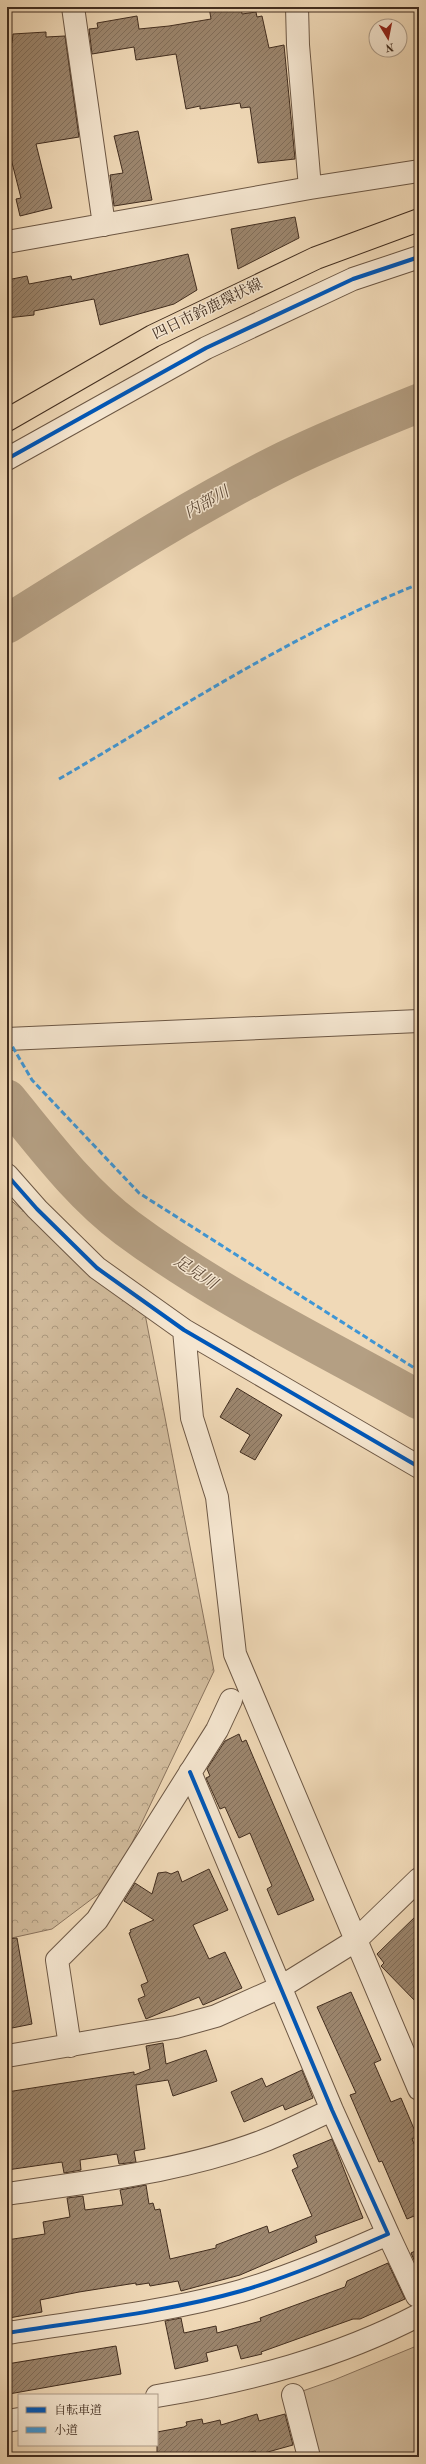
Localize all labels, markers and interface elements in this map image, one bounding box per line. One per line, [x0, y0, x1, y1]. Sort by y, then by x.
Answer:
north arrow [368, 18, 408, 58]
text: N [384, 40, 395, 53]
street label: 四日市鈴鹿環状線 [150, 275, 265, 343]
water label: 内部川 [181, 482, 234, 522]
water label: 足見川 [171, 1252, 222, 1294]
legend [18, 2394, 158, 2446]
text: 自転車道 [54, 2403, 102, 2417]
text: 小道 [54, 2423, 78, 2437]

